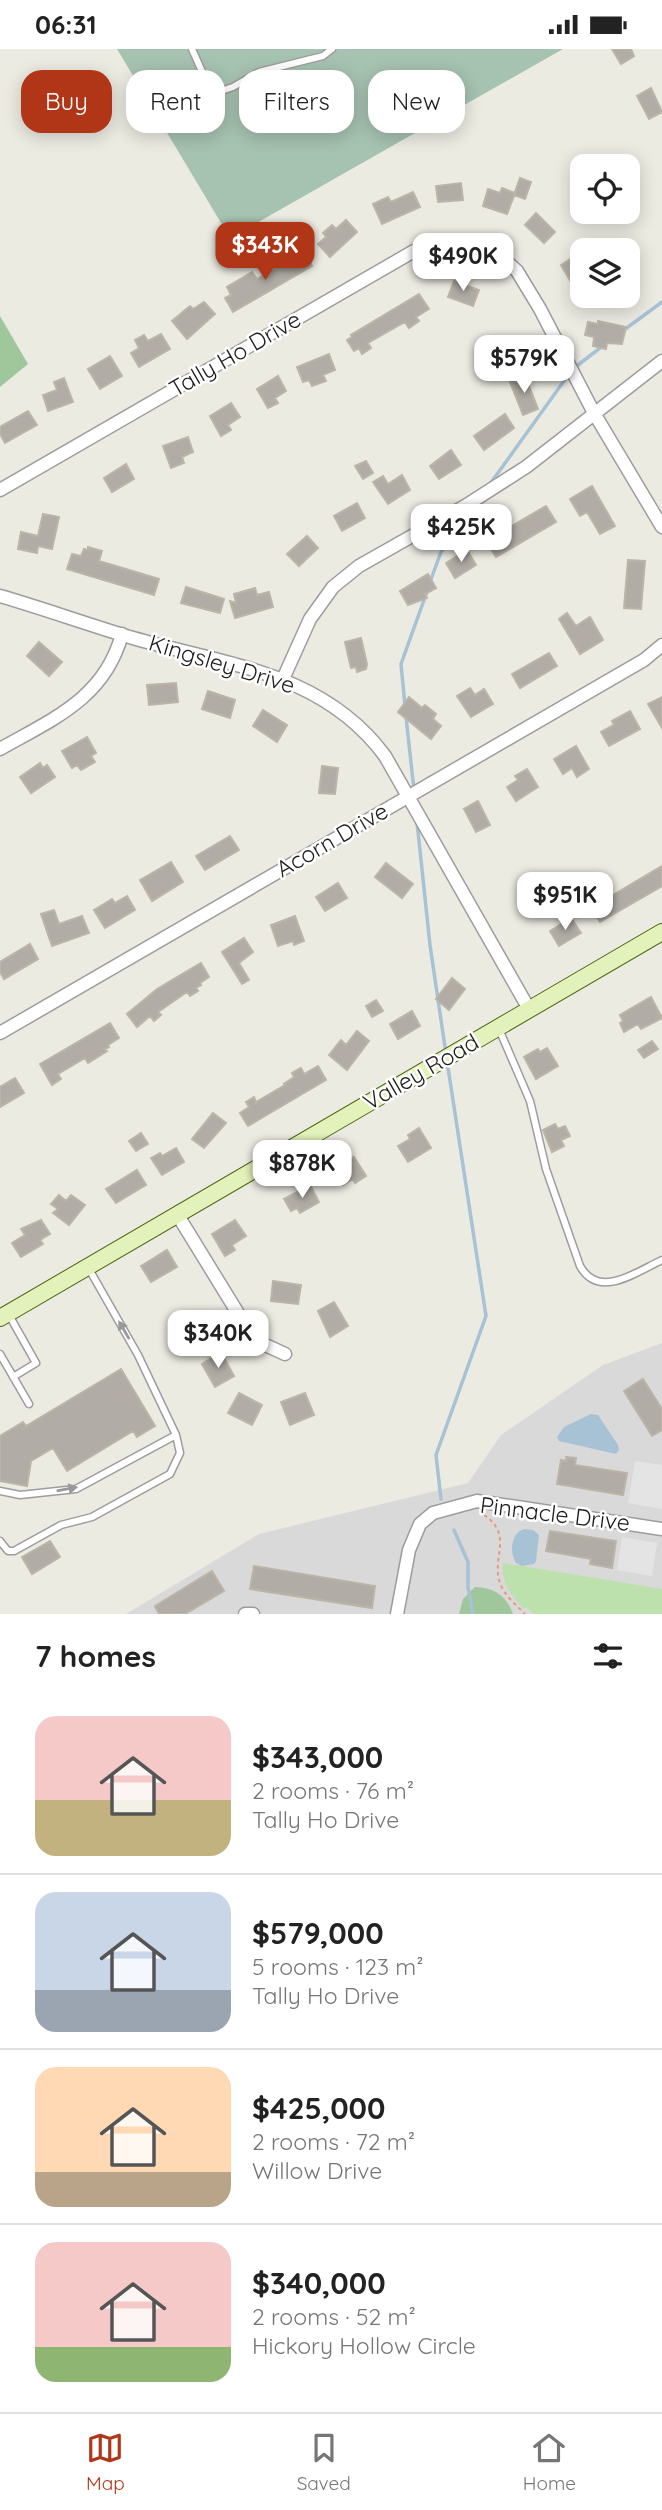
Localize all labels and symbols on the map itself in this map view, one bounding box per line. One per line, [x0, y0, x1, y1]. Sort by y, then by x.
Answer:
pin: $343K [216, 223, 314, 282]
pin: $490K [414, 233, 512, 293]
street label: Tally Ho Drive [164, 304, 306, 403]
pin: $579K [475, 335, 573, 395]
pin: $425K [412, 505, 510, 564]
street label: Kingsley Drive [146, 628, 299, 700]
street label: Acorn Drive [271, 796, 393, 883]
pin: $951K [516, 873, 614, 932]
street label: Valley Road [358, 1027, 484, 1116]
pin: $878K [253, 1141, 351, 1200]
pin: $340K [169, 1311, 267, 1370]
one-way arrow [118, 1320, 130, 1340]
one-way arrow [56, 1483, 78, 1494]
street label: Pinnacle Drive [478, 1490, 632, 1537]

